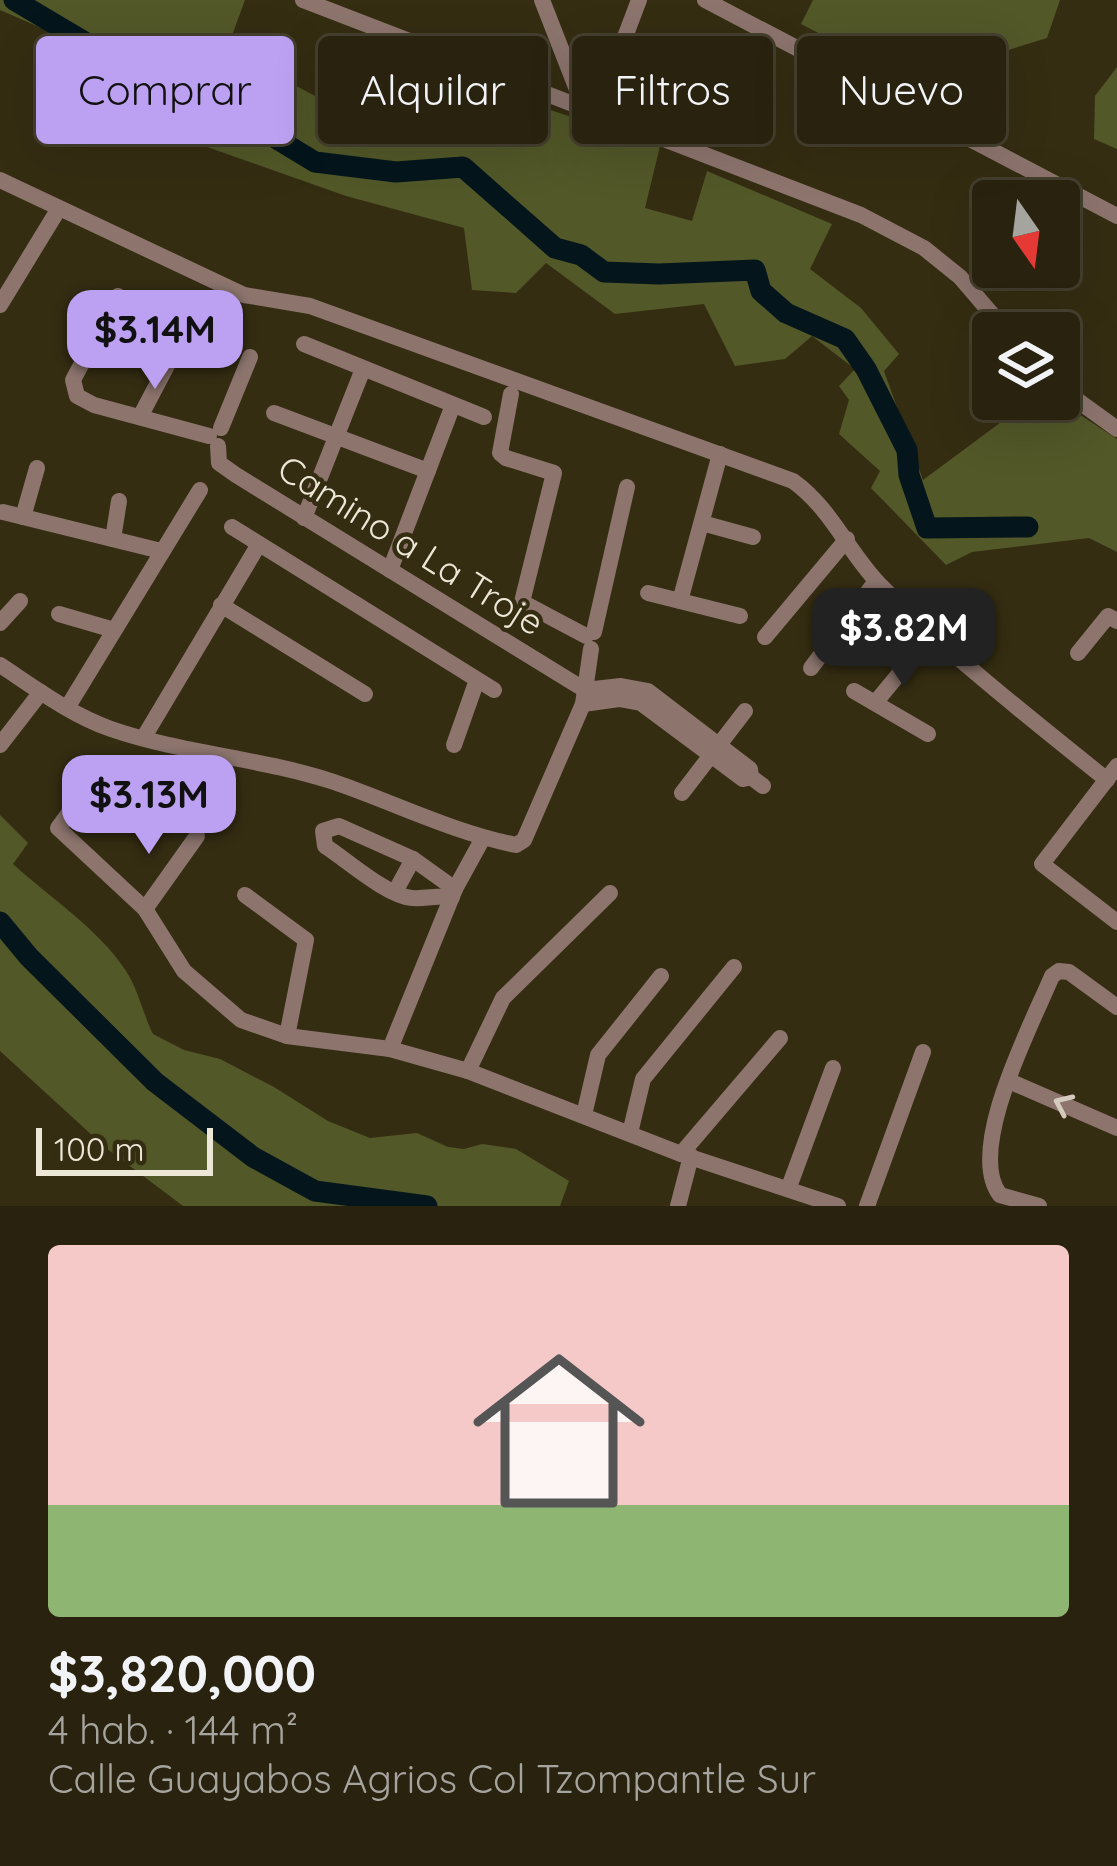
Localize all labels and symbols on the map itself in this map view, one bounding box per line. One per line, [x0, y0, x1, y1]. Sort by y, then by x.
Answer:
north arrow [972, 180, 1080, 288]
pin: $3.14M [57, 290, 253, 392]
street label: Camino a La Troje [270, 445, 553, 645]
pin: $3.82M [806, 588, 1002, 690]
pin: $3.13M [51, 755, 247, 857]
one-way arrow [1054, 1095, 1075, 1119]
scale bar [36, 1122, 213, 1175]

